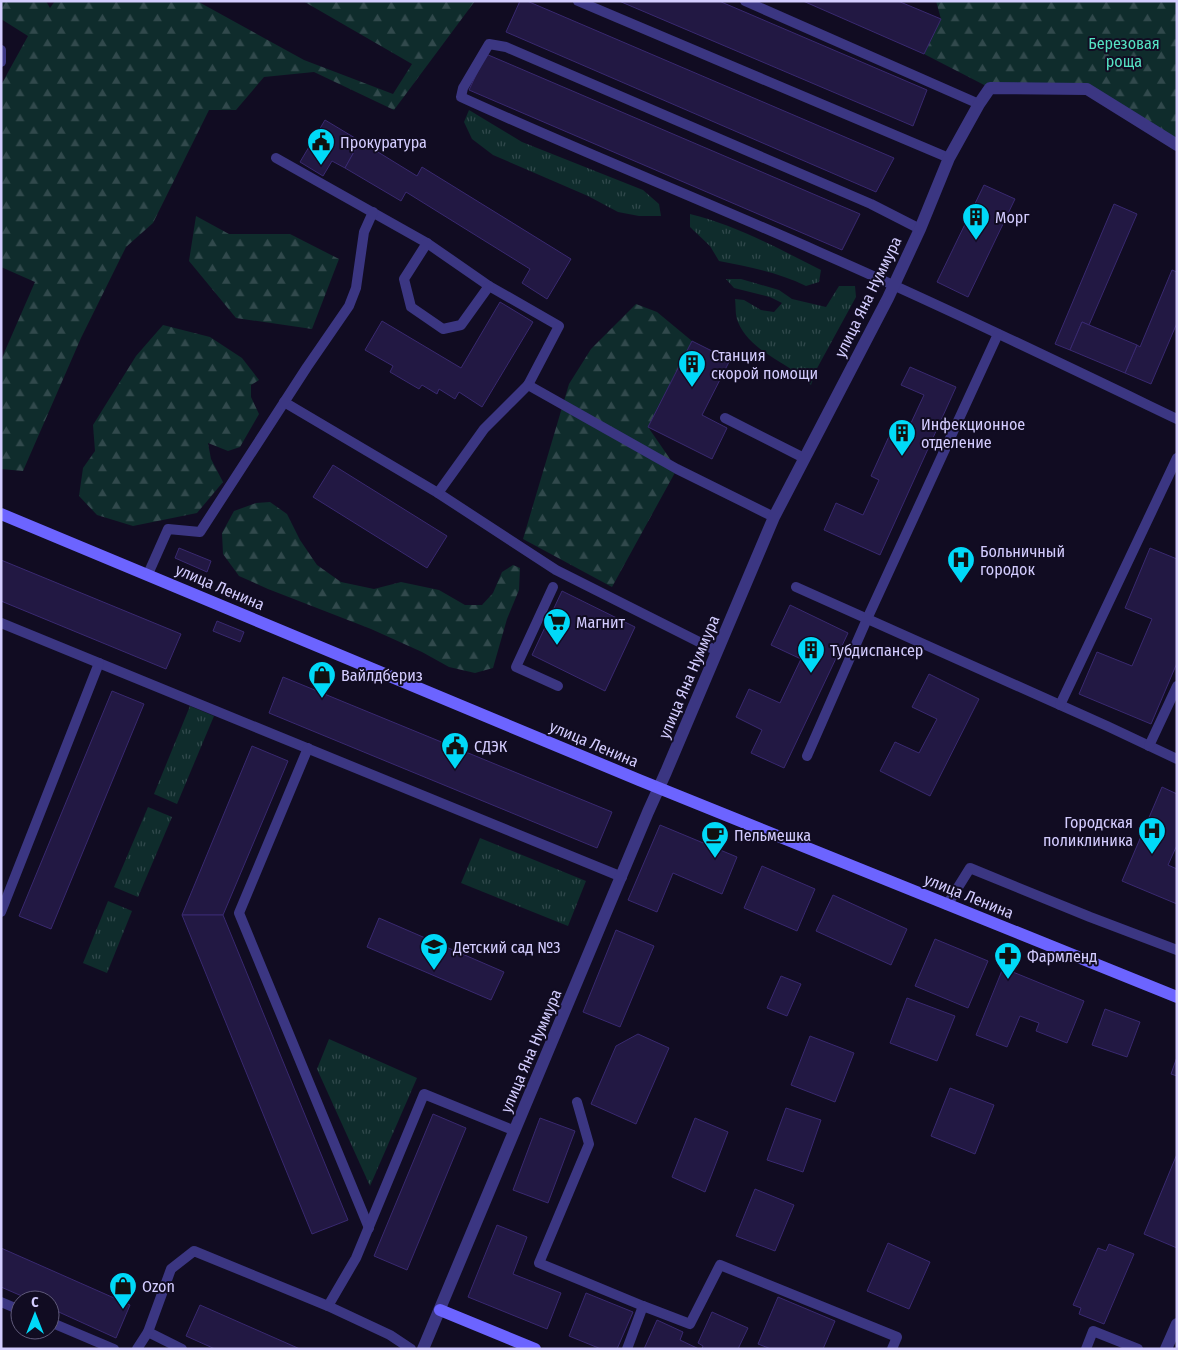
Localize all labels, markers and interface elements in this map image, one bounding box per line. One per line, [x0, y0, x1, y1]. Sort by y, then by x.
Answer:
park label: Березовая роща [1088, 34, 1160, 71]
public building icon: Прокуратура [306, 127, 336, 166]
place label: Прокуратура [340, 133, 427, 152]
building icon: Морг [961, 202, 991, 241]
place label: Морг [995, 208, 1030, 227]
street label: улица Яна Нуммура [830, 233, 906, 361]
place label: Станция скорой помощи [711, 346, 818, 383]
building icon: Станция скорой помощи [677, 349, 707, 388]
place label: Инфекционное отделение [921, 415, 1025, 452]
building icon: Инфекционное отделение [887, 418, 917, 457]
place label: Больничный городок [980, 542, 1065, 579]
hospital icon: Больничный городок [946, 545, 976, 584]
street label: улица Ленина [173, 560, 267, 614]
supermarket icon: Магнит [542, 607, 572, 646]
street label: улица Яна Нуммура [654, 612, 724, 742]
place label: Магнит [576, 613, 626, 632]
building icon: Тубдиспансер [796, 635, 826, 674]
place label: Тубдиспансер [830, 641, 923, 660]
shop icon: Вайлдбериз [307, 660, 337, 699]
place label: Вайлдбериз [341, 666, 423, 685]
street label: улица Ленина [547, 717, 641, 771]
public building icon: СДЭК [440, 731, 470, 770]
place label: СДЭК [474, 737, 508, 756]
place label: Городская поликлиника [1043, 813, 1133, 850]
hospital icon: Городская поликлиника [1137, 816, 1167, 855]
cafe icon: Пельмешка [700, 820, 730, 859]
place label: Пельмешка [734, 826, 811, 845]
street label: улица Ленина [922, 869, 1017, 923]
school or university icon: Детский сад №3 [419, 932, 449, 971]
place label: Детский сад №3 [452, 938, 561, 957]
pharmacy icon: Фармленд [993, 941, 1023, 980]
place label: Фармленд [1027, 947, 1097, 966]
street label: улица Яна Нуммура [496, 986, 566, 1116]
shop icon: Ozon [108, 1271, 138, 1310]
place label: Ozon [142, 1277, 175, 1296]
north arrow [10, 1290, 60, 1340]
text: С [31, 1294, 39, 1311]

